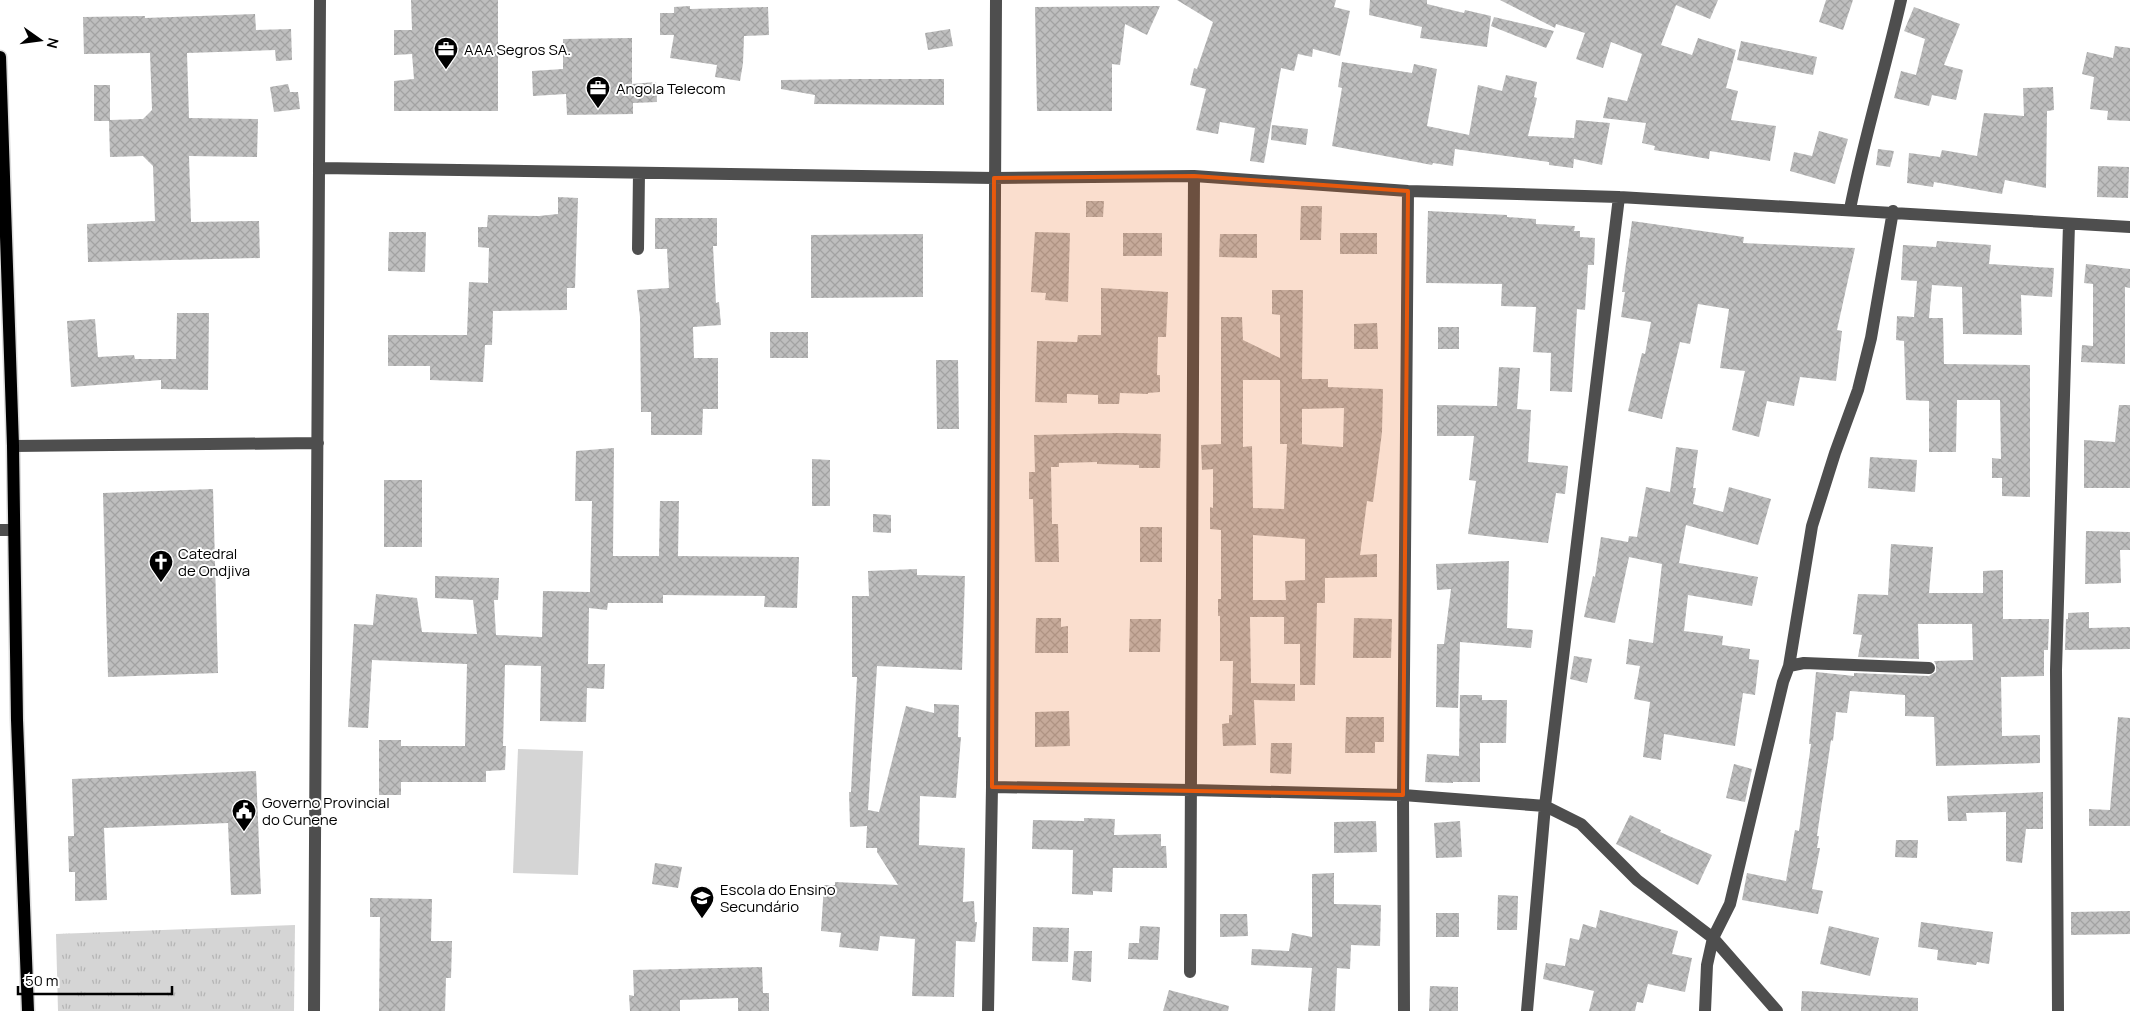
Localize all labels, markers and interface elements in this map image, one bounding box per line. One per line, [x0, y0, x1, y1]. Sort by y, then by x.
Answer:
north arrow [15, 15, 65, 65]
text: N [43, 36, 64, 50]
office icon: AAA Segros SA. [433, 36, 459, 70]
place label: AAA Segros SA. [464, 39, 571, 60]
office icon: Angola Telecom [585, 75, 611, 109]
place label: Angola Telecom [616, 78, 725, 99]
place label: Catedral de Ondjiva [178, 543, 250, 581]
church icon: Catedral de Ondjiva [148, 549, 174, 583]
place label: Governo Provincial do Cunene [262, 792, 390, 830]
public building icon: Governo Provincial do Cunene [231, 798, 257, 832]
place label: Escola do Ensino Secundário [720, 879, 836, 917]
school or university icon: Escola do Ensino Secundário [689, 885, 715, 919]
scale bar [18, 964, 171, 996]
text: 50 m [25, 970, 59, 991]

